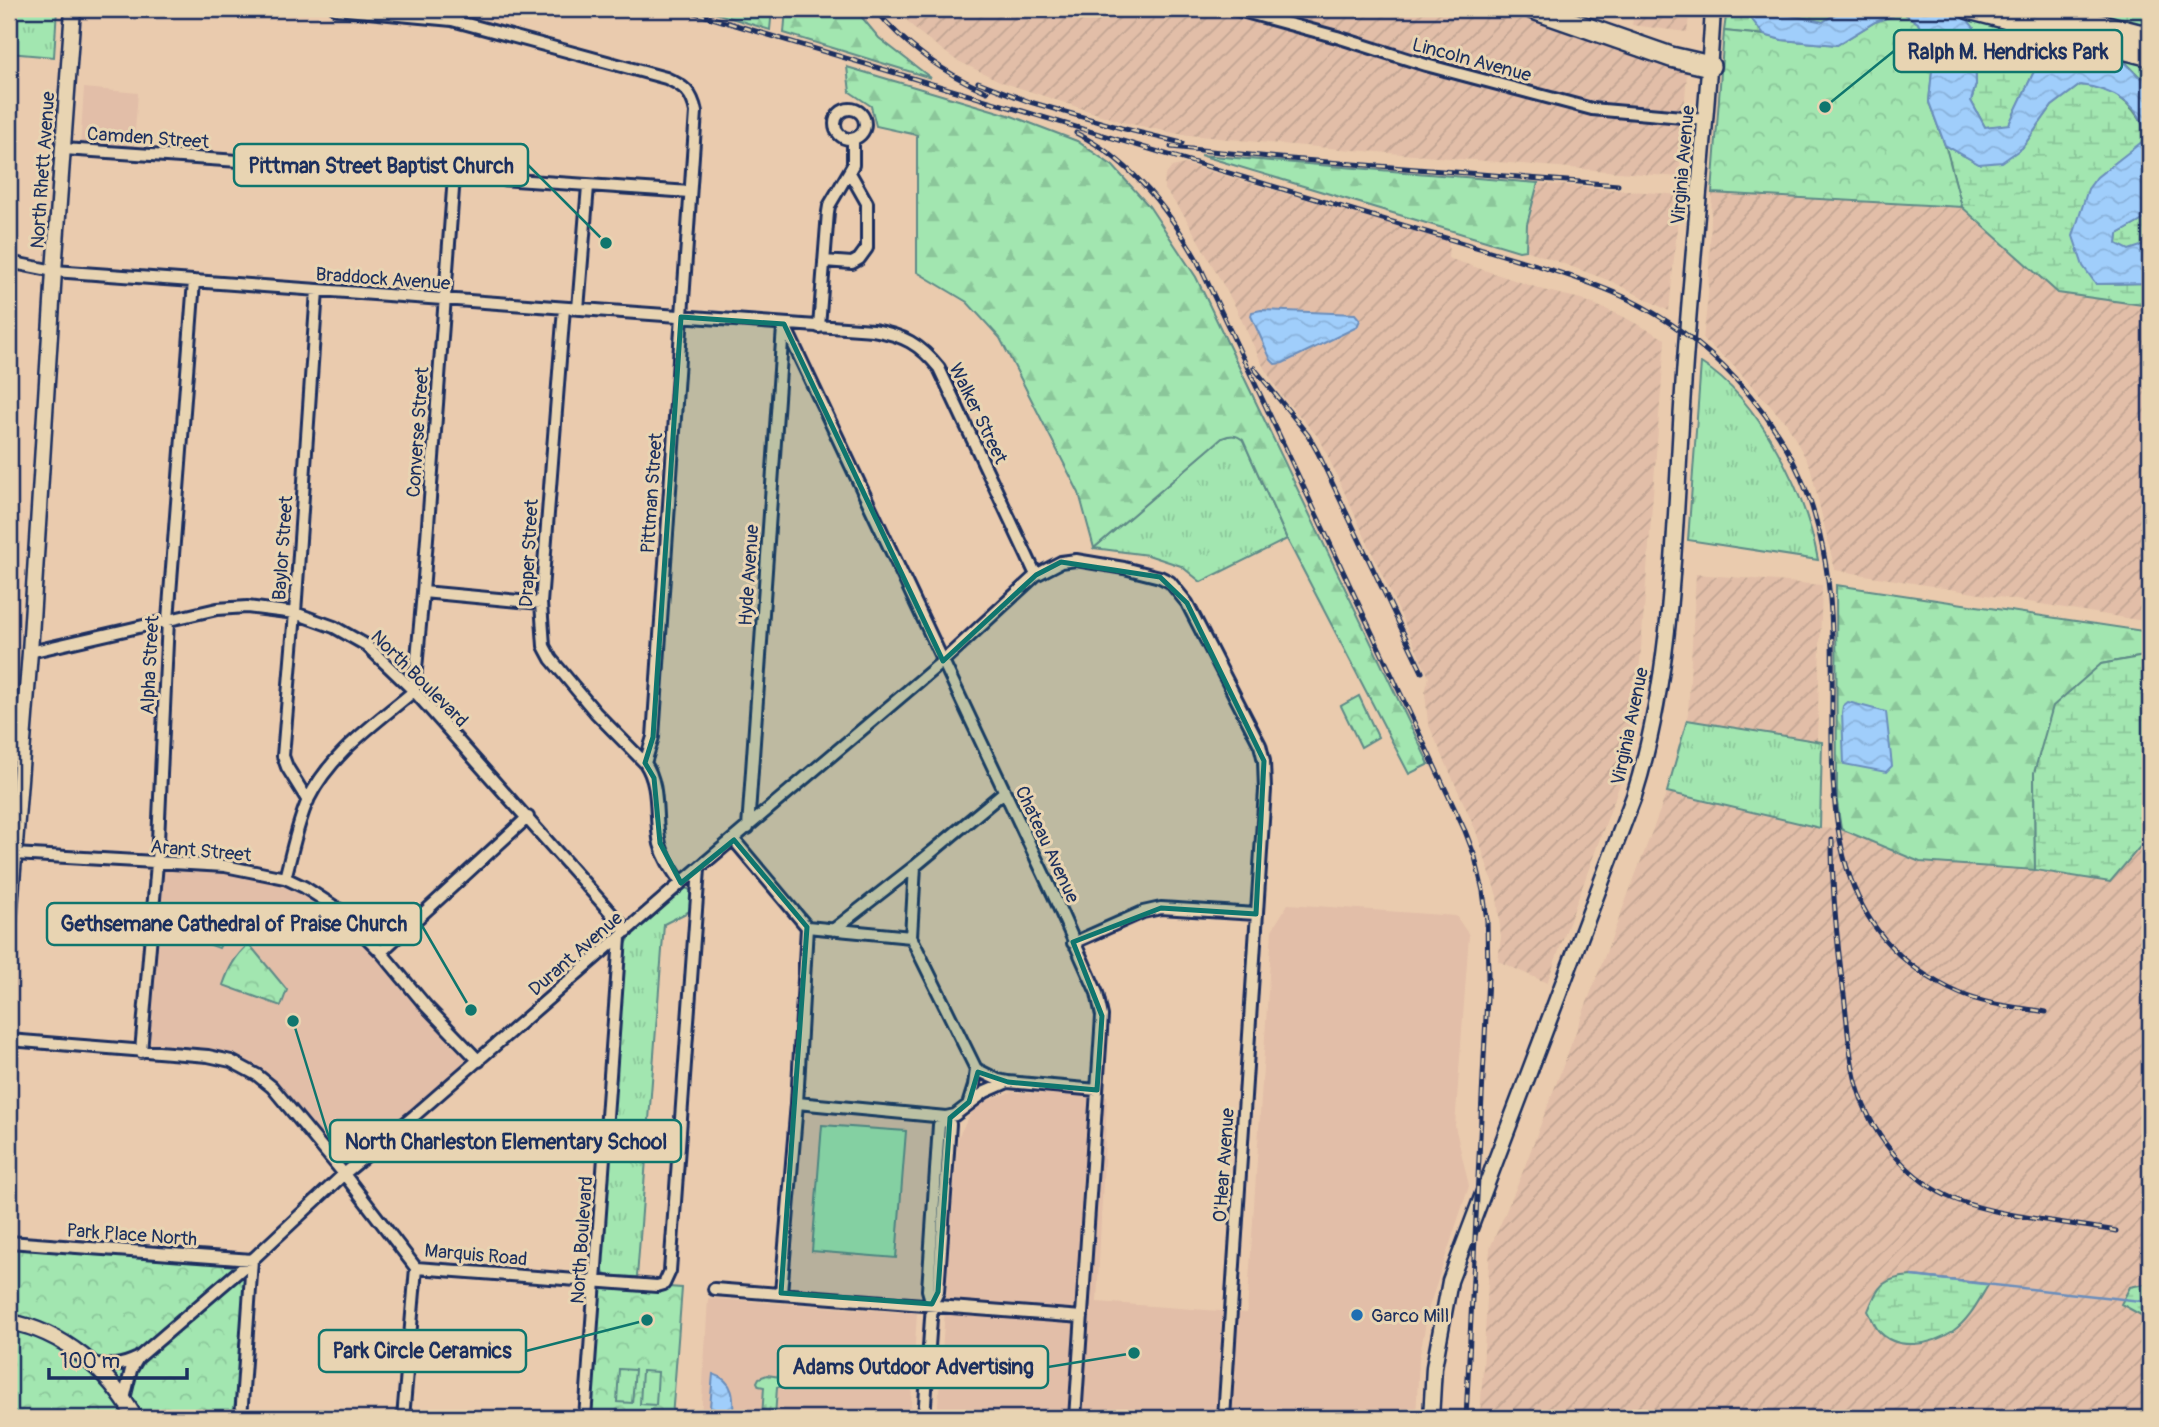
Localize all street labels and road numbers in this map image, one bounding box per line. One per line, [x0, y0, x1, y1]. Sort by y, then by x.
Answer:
street label: Lincoln Avenue [1410, 33, 1535, 88]
street label: North Rhett Avenue [26, 90, 61, 250]
street label: Virginia Avenue [1666, 104, 1700, 226]
street label: Camden Street [86, 122, 210, 154]
street label: Braddock Avenue [315, 262, 452, 296]
street label: Walker Street [943, 359, 1013, 468]
street label: Converse Street [401, 366, 435, 498]
street label: Pittman Street [636, 432, 668, 554]
street label: Baylor Street [267, 495, 299, 601]
street label: Draper Street [514, 498, 544, 608]
street label: Hyde Avenue [733, 523, 765, 627]
street label: Alpha Street [135, 615, 165, 715]
street label: North Boulevard [366, 625, 473, 732]
street label: Virginia Avenue [1606, 665, 1654, 787]
street label: Chateau Avenue [1009, 782, 1085, 907]
street label: Arant Street [149, 835, 253, 867]
street label: Durant Avenue [524, 906, 628, 1001]
street label: O'Hear Avenue [1208, 1106, 1240, 1223]
street label: North Boulevard [566, 1175, 598, 1305]
street label: Park Place North [66, 1218, 198, 1252]
street label: Marquis Road [424, 1239, 528, 1271]

